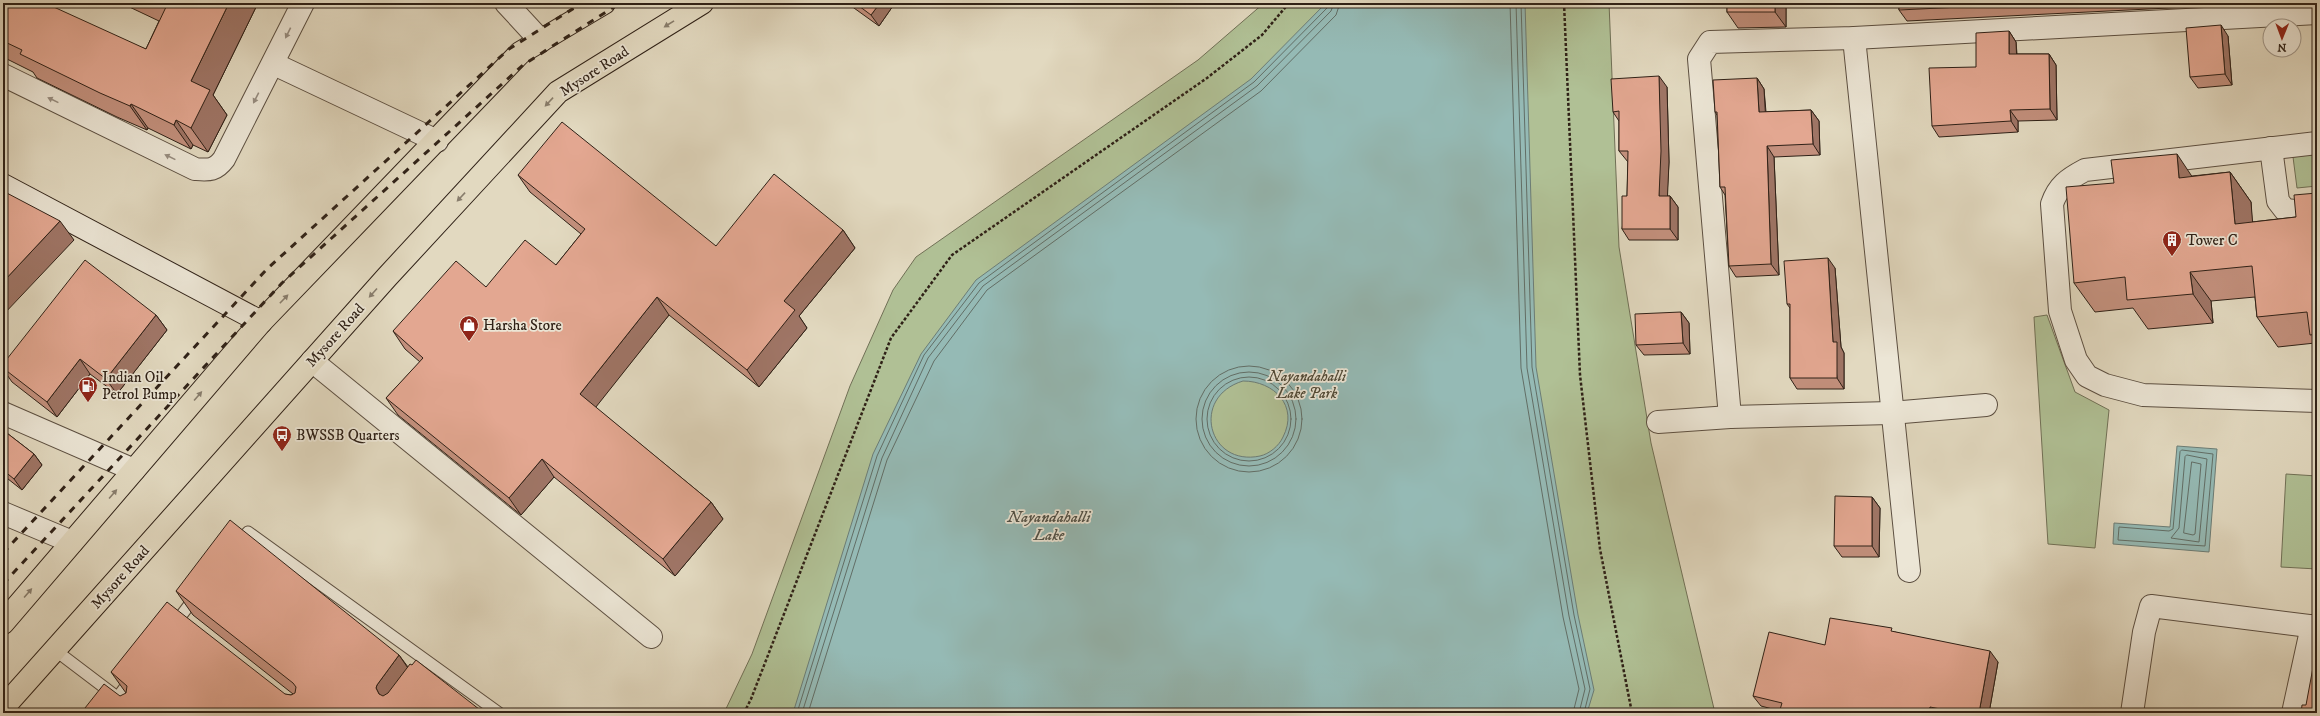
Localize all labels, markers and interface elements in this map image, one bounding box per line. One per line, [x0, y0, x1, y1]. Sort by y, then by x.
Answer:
north arrow [2262, 18, 2302, 58]
one-way arrow [663, 20, 675, 27]
one-way arrow [285, 28, 292, 39]
text: N [2277, 40, 2286, 54]
street label: Mysore Road [556, 42, 633, 101]
one-way arrow [253, 93, 259, 104]
one-way arrow [48, 96, 59, 103]
one-way arrow [544, 97, 554, 107]
one-way arrow [165, 154, 176, 160]
one-way arrow [456, 192, 465, 203]
building icon: Tower C [2161, 229, 2183, 257]
place label: Tower C [2186, 231, 2238, 250]
one-way arrow [368, 288, 377, 298]
one-way arrow [279, 294, 289, 304]
street label: Mysore Road [302, 299, 369, 371]
shop icon: Harsha Store [458, 314, 480, 342]
place label: Harsha Store [483, 316, 562, 335]
park label: Nayandahalli Lake Park [1267, 367, 1347, 403]
place label: Indian Oil Petrol Pump [102, 368, 177, 404]
fuel station icon: Indian Oil Petrol Pump [77, 375, 99, 403]
one-way arrow [193, 390, 202, 401]
bus stop icon: BWSSB Quarters [271, 424, 293, 452]
place label: BWSSB Quarters [296, 426, 400, 445]
one-way arrow [108, 490, 117, 499]
water label: Nayandahalli Lake [1006, 507, 1091, 545]
street label: Mysore Road [87, 541, 154, 613]
one-way arrow [24, 588, 33, 598]

